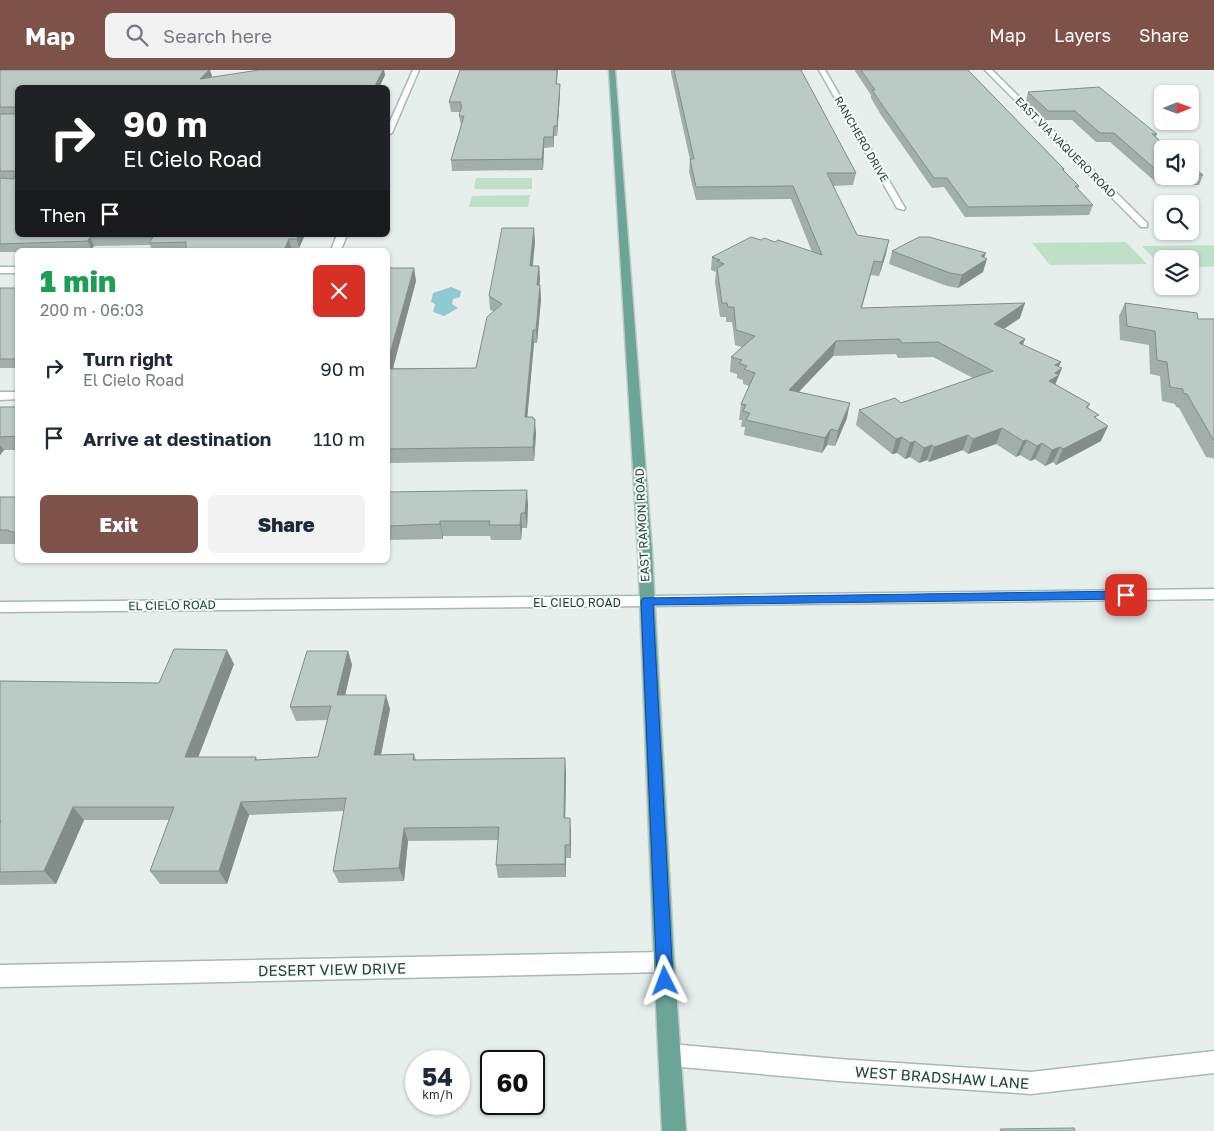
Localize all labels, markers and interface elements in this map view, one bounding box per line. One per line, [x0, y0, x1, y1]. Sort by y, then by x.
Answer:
search box [105, 13, 455, 58]
text: Map [25, 21, 75, 50]
icon: search [123, 21, 151, 49]
text: Search here [163, 24, 272, 47]
text: Map [989, 24, 1026, 46]
text: Layers [1054, 24, 1111, 46]
text: Share [1139, 24, 1189, 46]
north arrow [1154, 85, 1199, 130]
map controls [1154, 85, 1199, 295]
street label: RANCHERO DRIVE [832, 94, 892, 184]
street label: EAST VIA VAQUERO ROAD [1013, 94, 1119, 200]
text: 90 m [123, 103, 207, 145]
icon: right [40, 105, 105, 170]
button: sound [1154, 140, 1199, 185]
text: El Cielo Road [123, 145, 262, 172]
button: search [1154, 195, 1199, 240]
icon: arrive [96, 200, 124, 228]
text: Then [40, 203, 86, 226]
button: layers [1154, 250, 1199, 295]
text: 1 min [40, 263, 116, 299]
button: close [313, 265, 365, 317]
text: 200 m · 06:03 [40, 300, 144, 320]
text: Turn right [83, 347, 173, 370]
icon: right [40, 354, 68, 382]
text: 90 m [320, 357, 365, 380]
text: El Cielo Road [83, 370, 184, 390]
icon: arrive [40, 424, 68, 452]
text: Arrive at destination [83, 427, 271, 450]
text: 110 m [313, 427, 365, 450]
street label: EAST RAMON ROAD [632, 468, 652, 582]
button: Exit [40, 495, 198, 553]
button: Share [208, 495, 365, 553]
pin [1105, 574, 1147, 616]
icon: arrive [1112, 581, 1140, 609]
street label: EL CIELO ROAD [533, 595, 621, 610]
street label: EL CIELO ROAD [128, 597, 216, 613]
position arrow [638, 954, 690, 1006]
street label: DESERT VIEW DRIVE [258, 959, 406, 979]
speed limit sign: 60 [480, 1050, 545, 1115]
text: 54 [422, 1061, 453, 1092]
street label: WEST BRADSHAW LANE [854, 1062, 1030, 1092]
text: km/h [422, 1087, 453, 1102]

